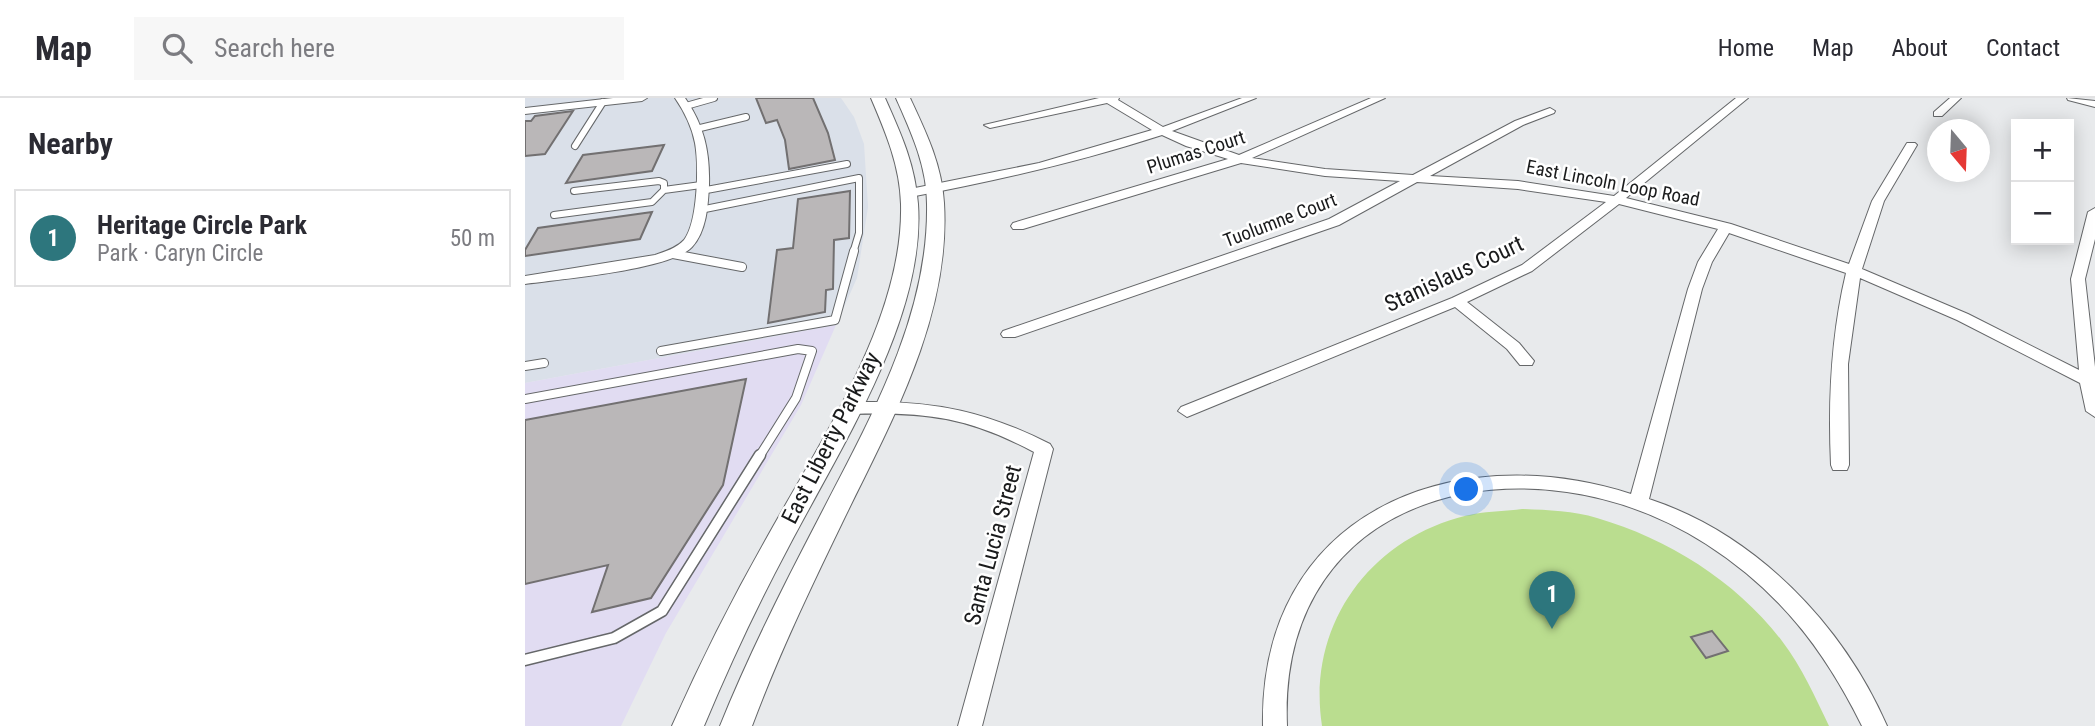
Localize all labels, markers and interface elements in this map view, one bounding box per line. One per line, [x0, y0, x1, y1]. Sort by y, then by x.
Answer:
search box [134, 17, 624, 80]
text: Map [35, 29, 92, 68]
icon: search [158, 29, 196, 67]
text: Search here [214, 33, 335, 63]
text: Home [1718, 34, 1774, 62]
text: Map [1812, 34, 1854, 62]
text: About [1892, 34, 1948, 62]
text: Contact [1986, 34, 2060, 62]
north arrow [1927, 119, 1990, 182]
map controls [2011, 119, 2074, 245]
button: + [2011, 119, 2074, 182]
street label: Plumas Court [1144, 125, 1248, 179]
text: Nearby [28, 126, 113, 161]
street label: East Lincoln Loop Road [1524, 155, 1702, 211]
button: − [2011, 182, 2074, 245]
street label: Tuolumne Court [1220, 188, 1340, 252]
text: Heritage Circle Park [97, 210, 307, 240]
text: 1 [47, 225, 59, 252]
text: 50 m [450, 225, 495, 252]
street label: Stanislaus Court [1380, 230, 1528, 318]
text: Park · Caryn Circle [97, 240, 263, 267]
street label: East Liberty Parkway [776, 347, 886, 528]
street label: Santa Lucia Street [959, 462, 1027, 628]
your location [1449, 472, 1483, 506]
pin: 1 [1529, 571, 1575, 629]

